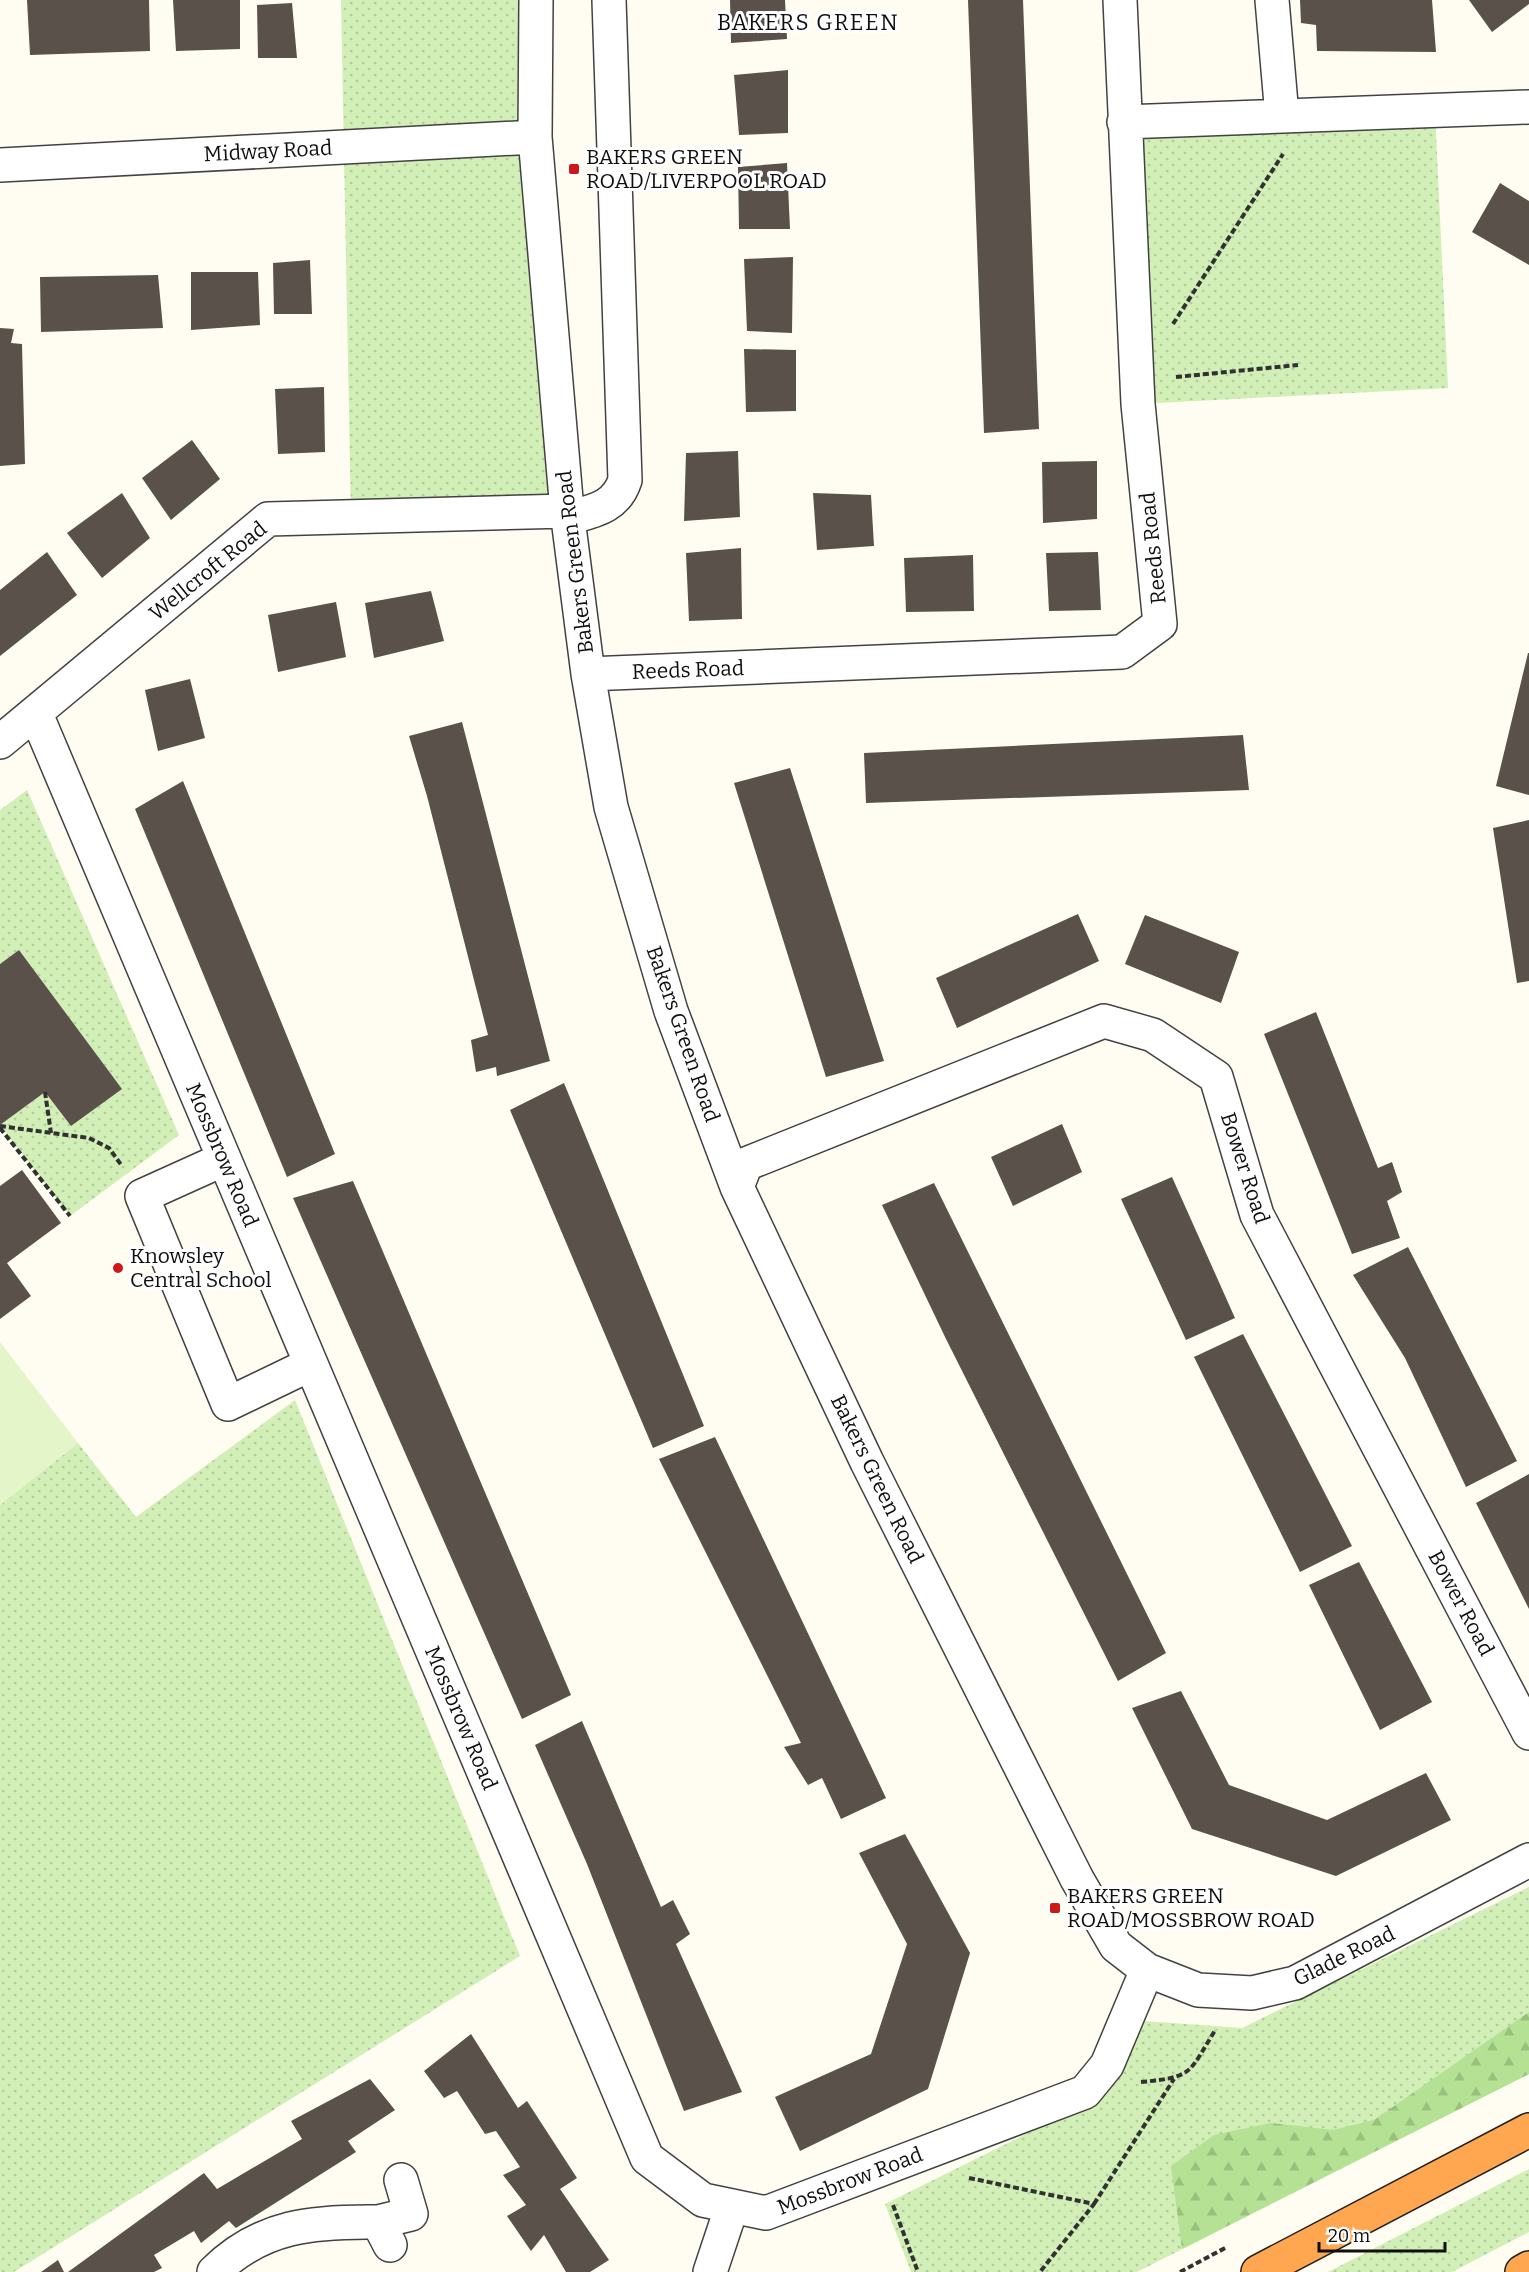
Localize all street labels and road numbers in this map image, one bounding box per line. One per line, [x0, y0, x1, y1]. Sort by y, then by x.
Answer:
street label: Midway Road [203, 135, 333, 167]
street label: Bakers Green Road [551, 469, 599, 655]
street label: Reeds Road [1134, 491, 1172, 605]
street label: Wellcroft Road [144, 516, 272, 626]
street label: Reeds Road [631, 655, 745, 685]
street label: Bakers Green Road [641, 943, 725, 1125]
street label: Mossbrow Road [180, 1079, 264, 1231]
street label: Bower Road [1215, 1109, 1275, 1227]
street label: Bakers Green Road [825, 1390, 929, 1568]
street label: Bower Road [1422, 1546, 1500, 1660]
street label: Mossbrow Road [419, 1642, 503, 1794]
street label: Glade Road [1289, 1920, 1399, 1992]
street label: Mossbrow Road [774, 2141, 926, 2221]

